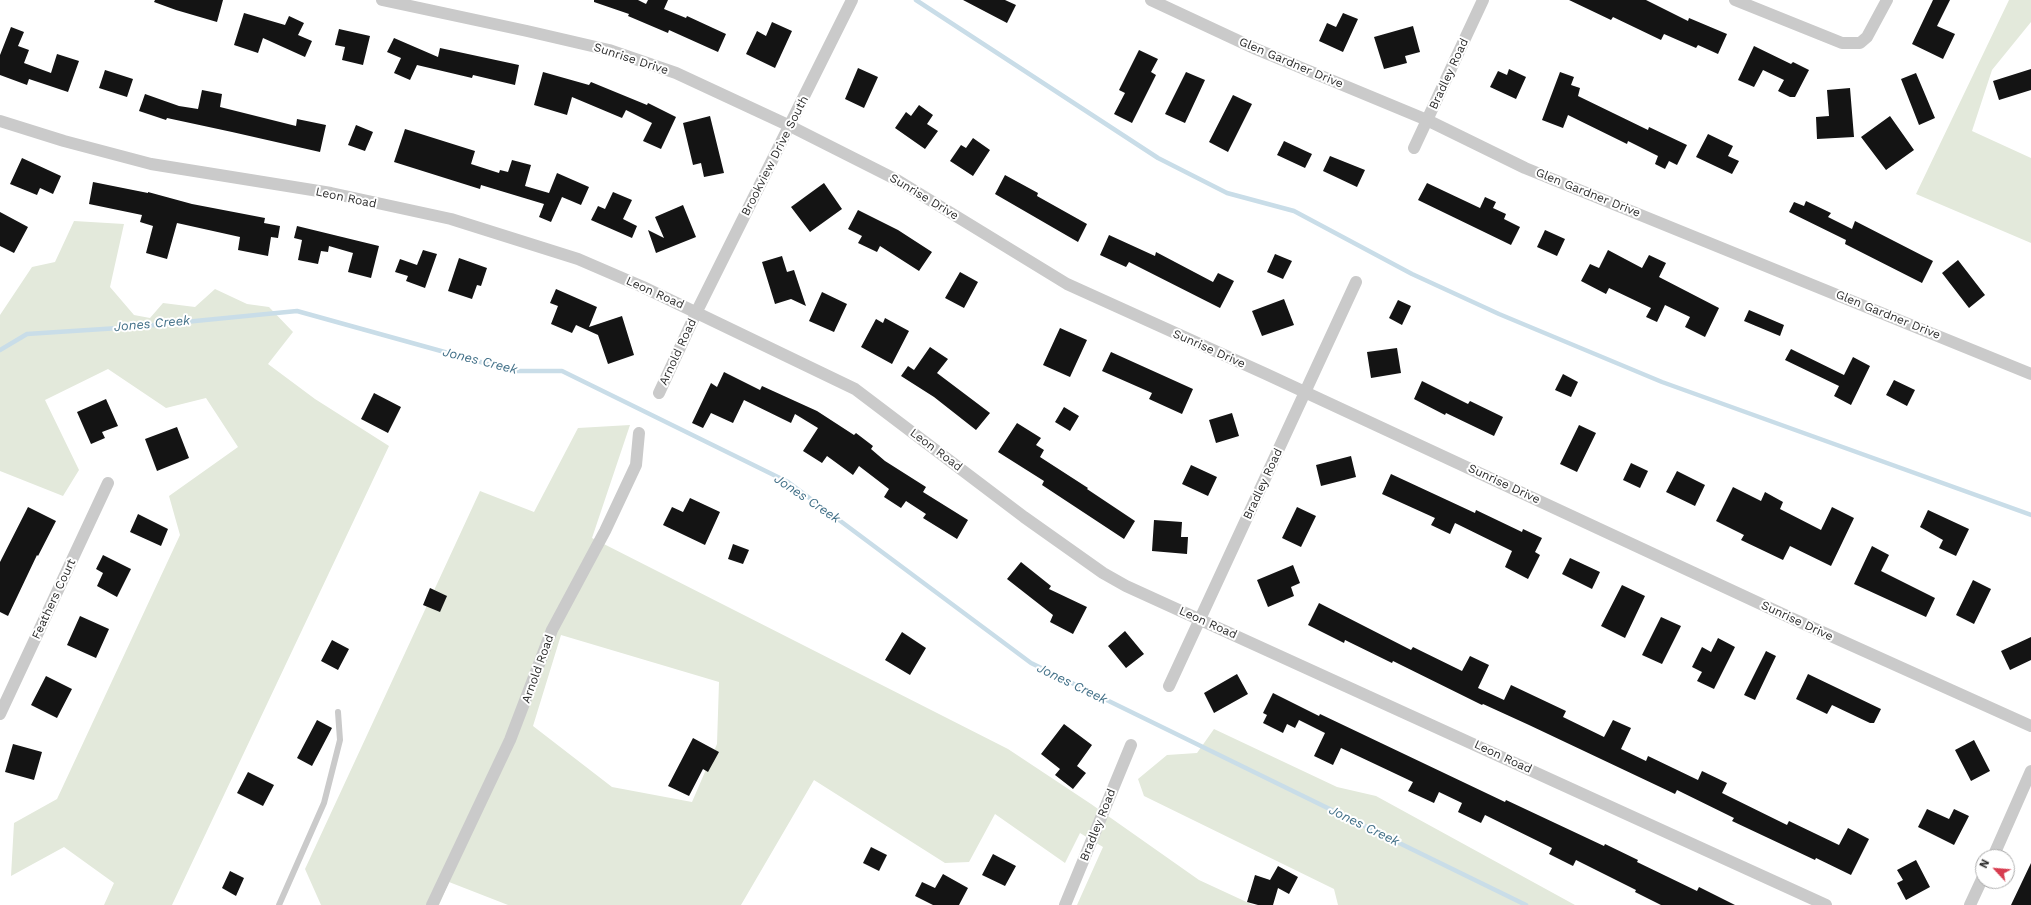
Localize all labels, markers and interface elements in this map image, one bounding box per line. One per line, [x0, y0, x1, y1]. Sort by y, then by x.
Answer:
street label: Glen Gardner Drive [1237, 35, 1345, 91]
street label: Bradley Road [1426, 36, 1472, 112]
street label: Sunrise Drive [592, 40, 670, 78]
street label: Brookview Drive South [738, 94, 812, 218]
street label: Glen Gardner Drive [1534, 165, 1642, 221]
street label: Sunrise Drive [887, 171, 961, 223]
street label: Leon Road [314, 185, 378, 211]
street label: Leon Road [624, 274, 686, 312]
street label: Glen Gardner Drive [1834, 287, 1942, 343]
water label: Jones Creek [113, 313, 191, 335]
street label: Arnold Road [656, 316, 700, 388]
street label: Sunrise Drive [1171, 327, 1247, 371]
water label: Jones Creek [441, 344, 519, 378]
street label: Leon Road [907, 426, 965, 474]
street label: Bradley Road [1240, 446, 1286, 522]
street label: Sunrise Drive [1466, 461, 1542, 507]
water label: Jones Creek [771, 471, 843, 527]
street label: Feathers Court [29, 557, 79, 641]
street label: Sunrise Drive [1759, 598, 1835, 644]
street label: Leon Road [1177, 604, 1239, 642]
street label: Arnold Road [519, 633, 557, 705]
water label: Jones Creek [1034, 660, 1110, 708]
street label: Leon Road [1472, 737, 1534, 777]
street label: Bradley Road [1077, 787, 1119, 863]
water label: Jones Creek [1326, 802, 1402, 850]
north arrow [1975, 849, 2015, 889]
text: N [1977, 857, 1992, 870]

